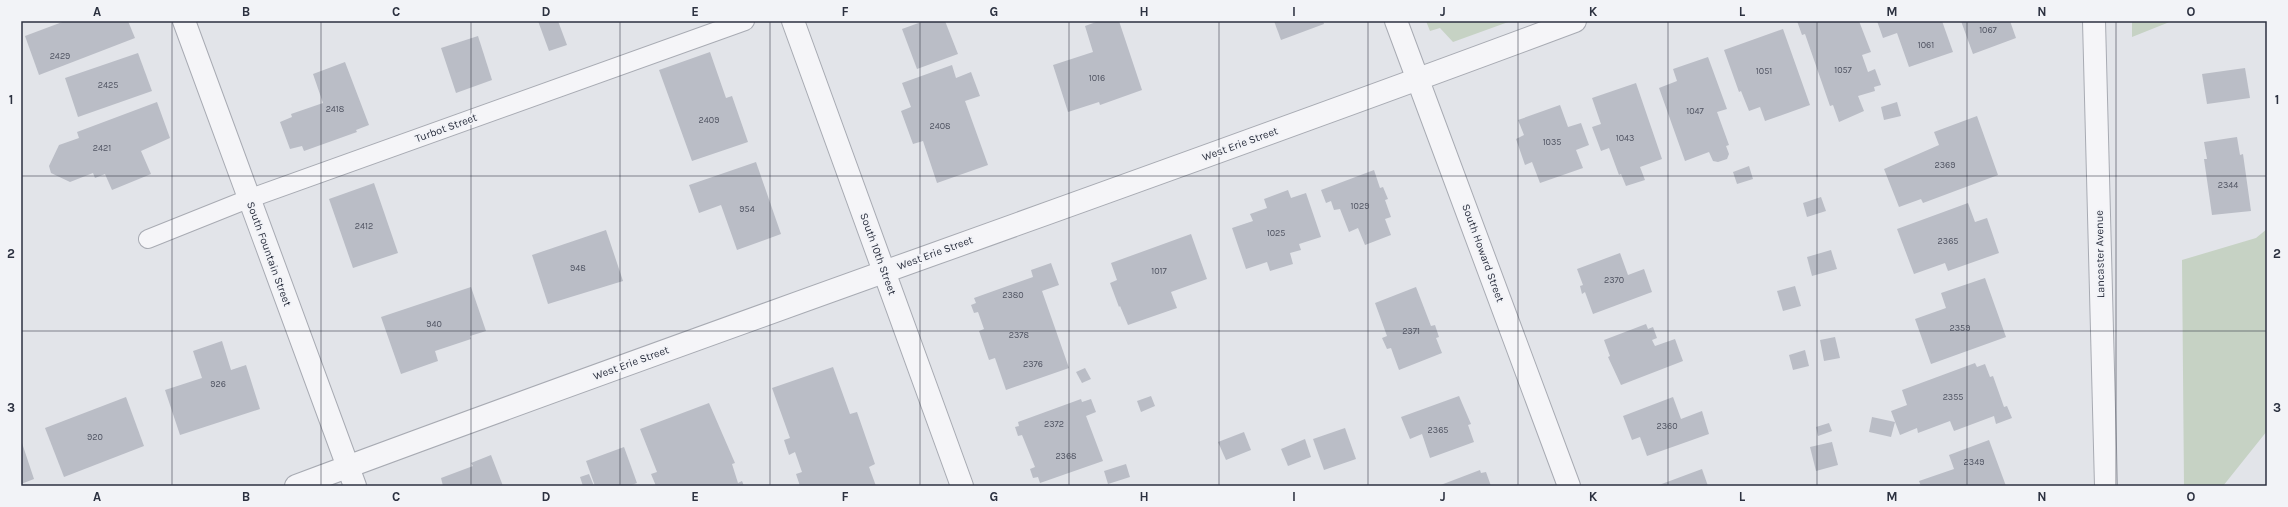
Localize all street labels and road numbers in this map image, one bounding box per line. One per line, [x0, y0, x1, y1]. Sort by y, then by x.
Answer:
street label: Turbot Street [413, 111, 479, 145]
street label: West Erie Street [1200, 124, 1280, 164]
street label: South Fountain Street [244, 200, 294, 308]
street label: South Howard Street [1459, 202, 1507, 304]
street label: Lancaster Avenue [2093, 210, 2107, 298]
street label: South 10th Street [857, 211, 899, 297]
street label: West Erie Street [895, 233, 975, 273]
street label: West Erie Street [591, 343, 671, 383]

